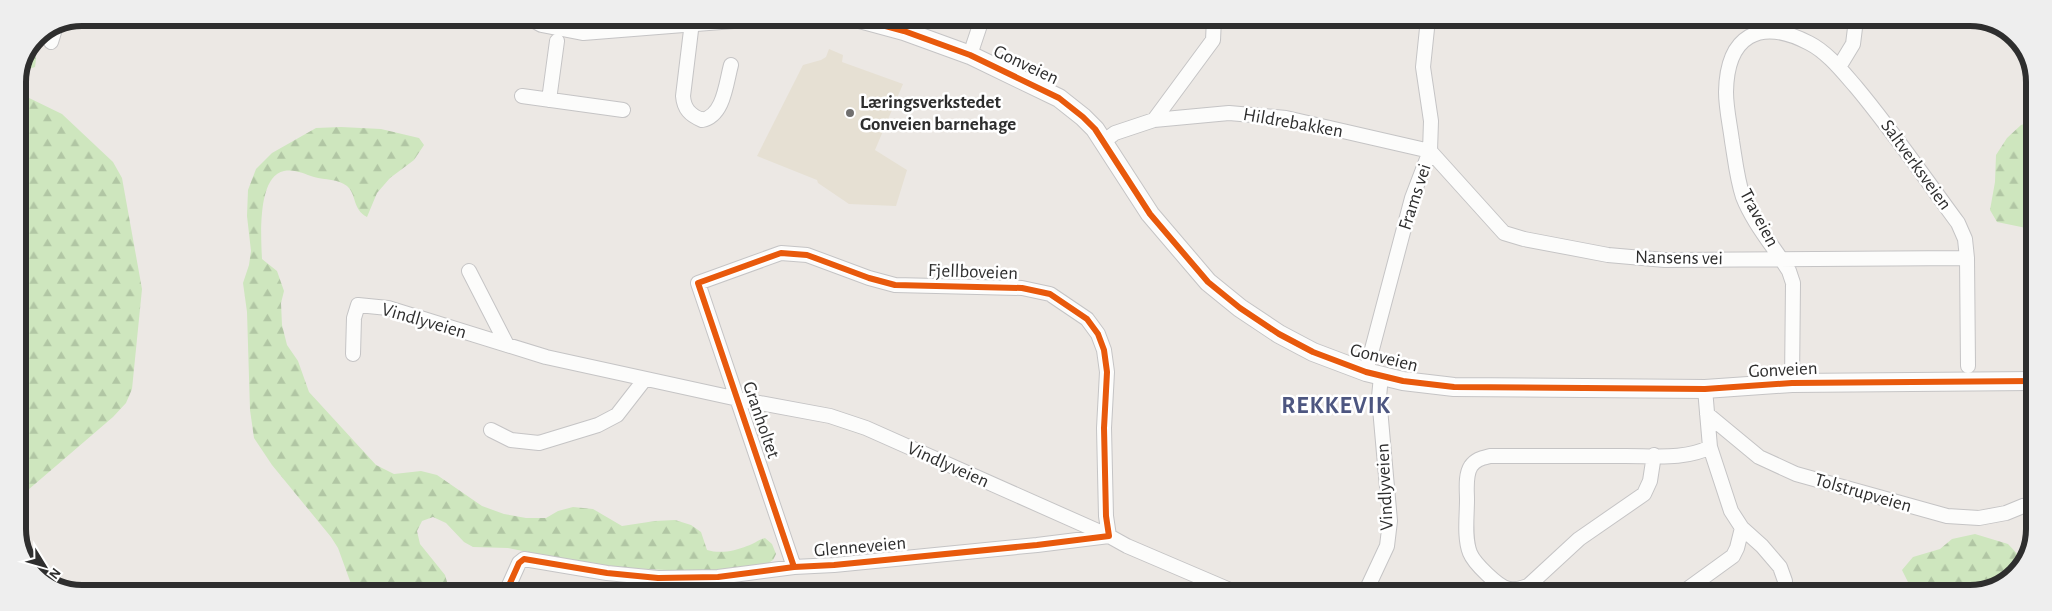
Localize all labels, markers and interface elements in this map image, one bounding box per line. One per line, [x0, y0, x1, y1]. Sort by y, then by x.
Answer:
street label: Gonveien [991, 42, 1061, 88]
place label: Læringsverkstedet Gonveien barnehage [860, 93, 1016, 134]
street label: Hildrebakken [1242, 105, 1344, 141]
marker: Læringsverkstedet Gonveien barnehage [844, 107, 856, 119]
street label: Saltverksveien [1877, 116, 1955, 214]
street label: Frams vei [1395, 161, 1435, 233]
street label: Traveien [1736, 186, 1782, 250]
street label: Nansens vei [1635, 248, 1723, 268]
street label: Fjellboveien [928, 261, 1018, 283]
street label: Vindlyveien [379, 300, 469, 342]
street label: Gonveien [1348, 340, 1420, 376]
street label: Gonveien [1748, 359, 1818, 381]
street label: Granholtet [739, 379, 783, 461]
district label: REKKEVIK [1281, 394, 1391, 418]
street label: Vindlyveien [904, 439, 992, 491]
street label: Vindlyveien [1373, 443, 1397, 531]
street label: Tolstrupveien [1812, 470, 1914, 516]
street label: Glenneveien [813, 534, 907, 560]
north arrow [20, 541, 70, 591]
text: N [46, 565, 63, 581]

